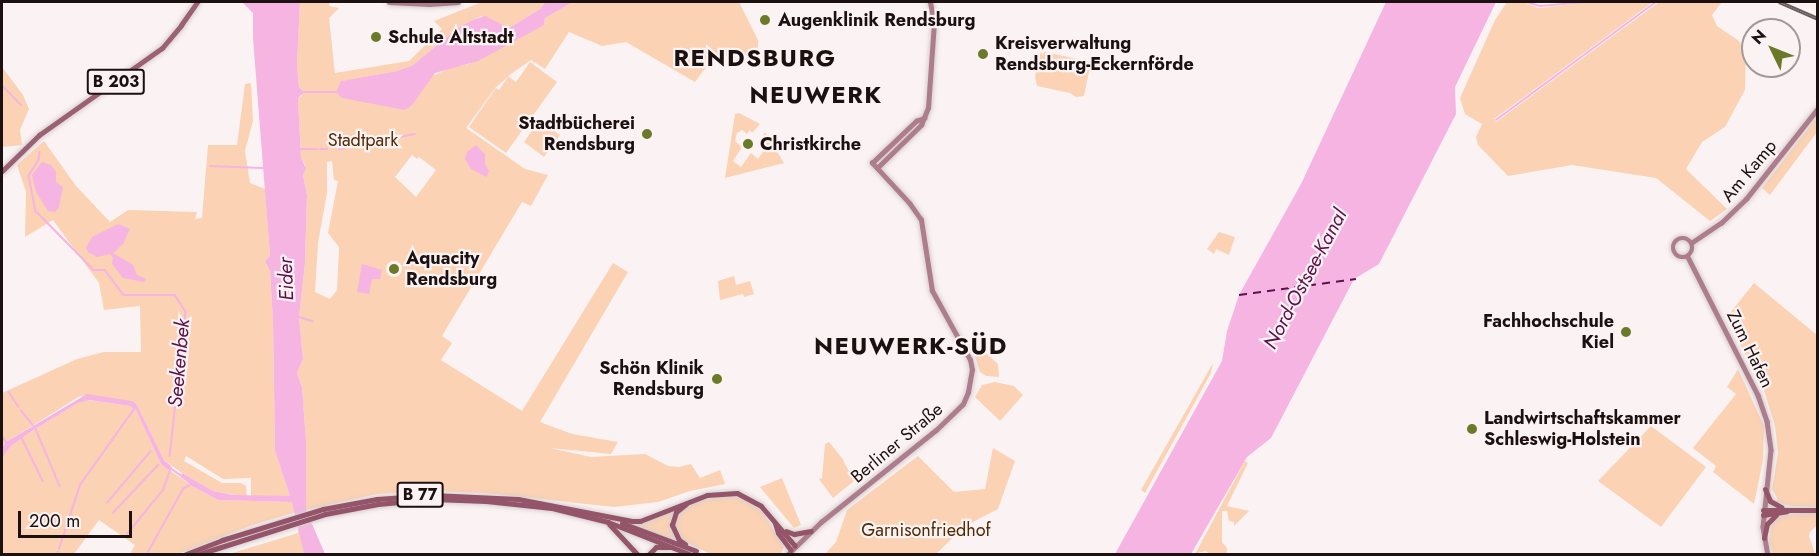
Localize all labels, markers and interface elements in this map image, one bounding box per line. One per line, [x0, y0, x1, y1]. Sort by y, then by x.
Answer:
place label: Augenklinik Rendsburg [778, 9, 975, 31]
marker: Augenklinik Rendsburg [756, 11, 774, 29]
north arrow [1741, 18, 1801, 78]
text: N [1746, 24, 1772, 49]
place label: Schule Altstadt [388, 26, 514, 48]
marker: Schule Altstadt [369, 30, 383, 44]
place label: Kreisverwaltung Rendsburg-Eckernförde [995, 33, 1194, 76]
district label: RENDSBURG [674, 44, 836, 72]
marker: Kreisverwaltung Rendsburg-Eckernförde [976, 47, 990, 61]
road number: B 203 [86, 69, 146, 95]
district label: NEUWERK [749, 81, 883, 109]
place label: Stadtbücherei Rendsburg [518, 113, 635, 156]
marker: Stadtbücherei Rendsburg [640, 127, 654, 141]
park label: Stadtpark [328, 129, 398, 151]
place label: Christkirche [760, 133, 861, 155]
street label: Am Kamp [1717, 136, 1781, 206]
marker: Christkirche [741, 137, 755, 151]
water label: Nord-Ostsee-Kanal [1258, 205, 1352, 353]
place label: Aquacity Rendsburg [406, 248, 497, 290]
water label: Eider [273, 257, 299, 301]
marker: Aquacity Rendsburg [387, 262, 401, 276]
street label: Zum Hafen [1722, 307, 1778, 391]
place label: Fachhochschule Kiel [1483, 311, 1614, 354]
water label: Seekenbek [163, 318, 195, 408]
marker: Fachhochschule Kiel [1619, 325, 1633, 339]
district label: NEUWERK-SÜD [814, 332, 1008, 360]
place label: Schön Klinik Rendsburg [599, 358, 704, 400]
marker: Schön Klinik Rendsburg [708, 370, 726, 388]
street label: Berliner Straße [847, 398, 947, 488]
place label: Landwirtschaftskammer Schleswig-Holstein [1484, 408, 1681, 450]
marker: Landwirtschaftskammer Schleswig-Holstein [1465, 422, 1479, 436]
road number: B 77 [396, 482, 444, 508]
scale bar [21, 499, 135, 537]
text: 200 m [29, 508, 80, 534]
park label: Garnisonfriedhof [861, 519, 991, 541]

